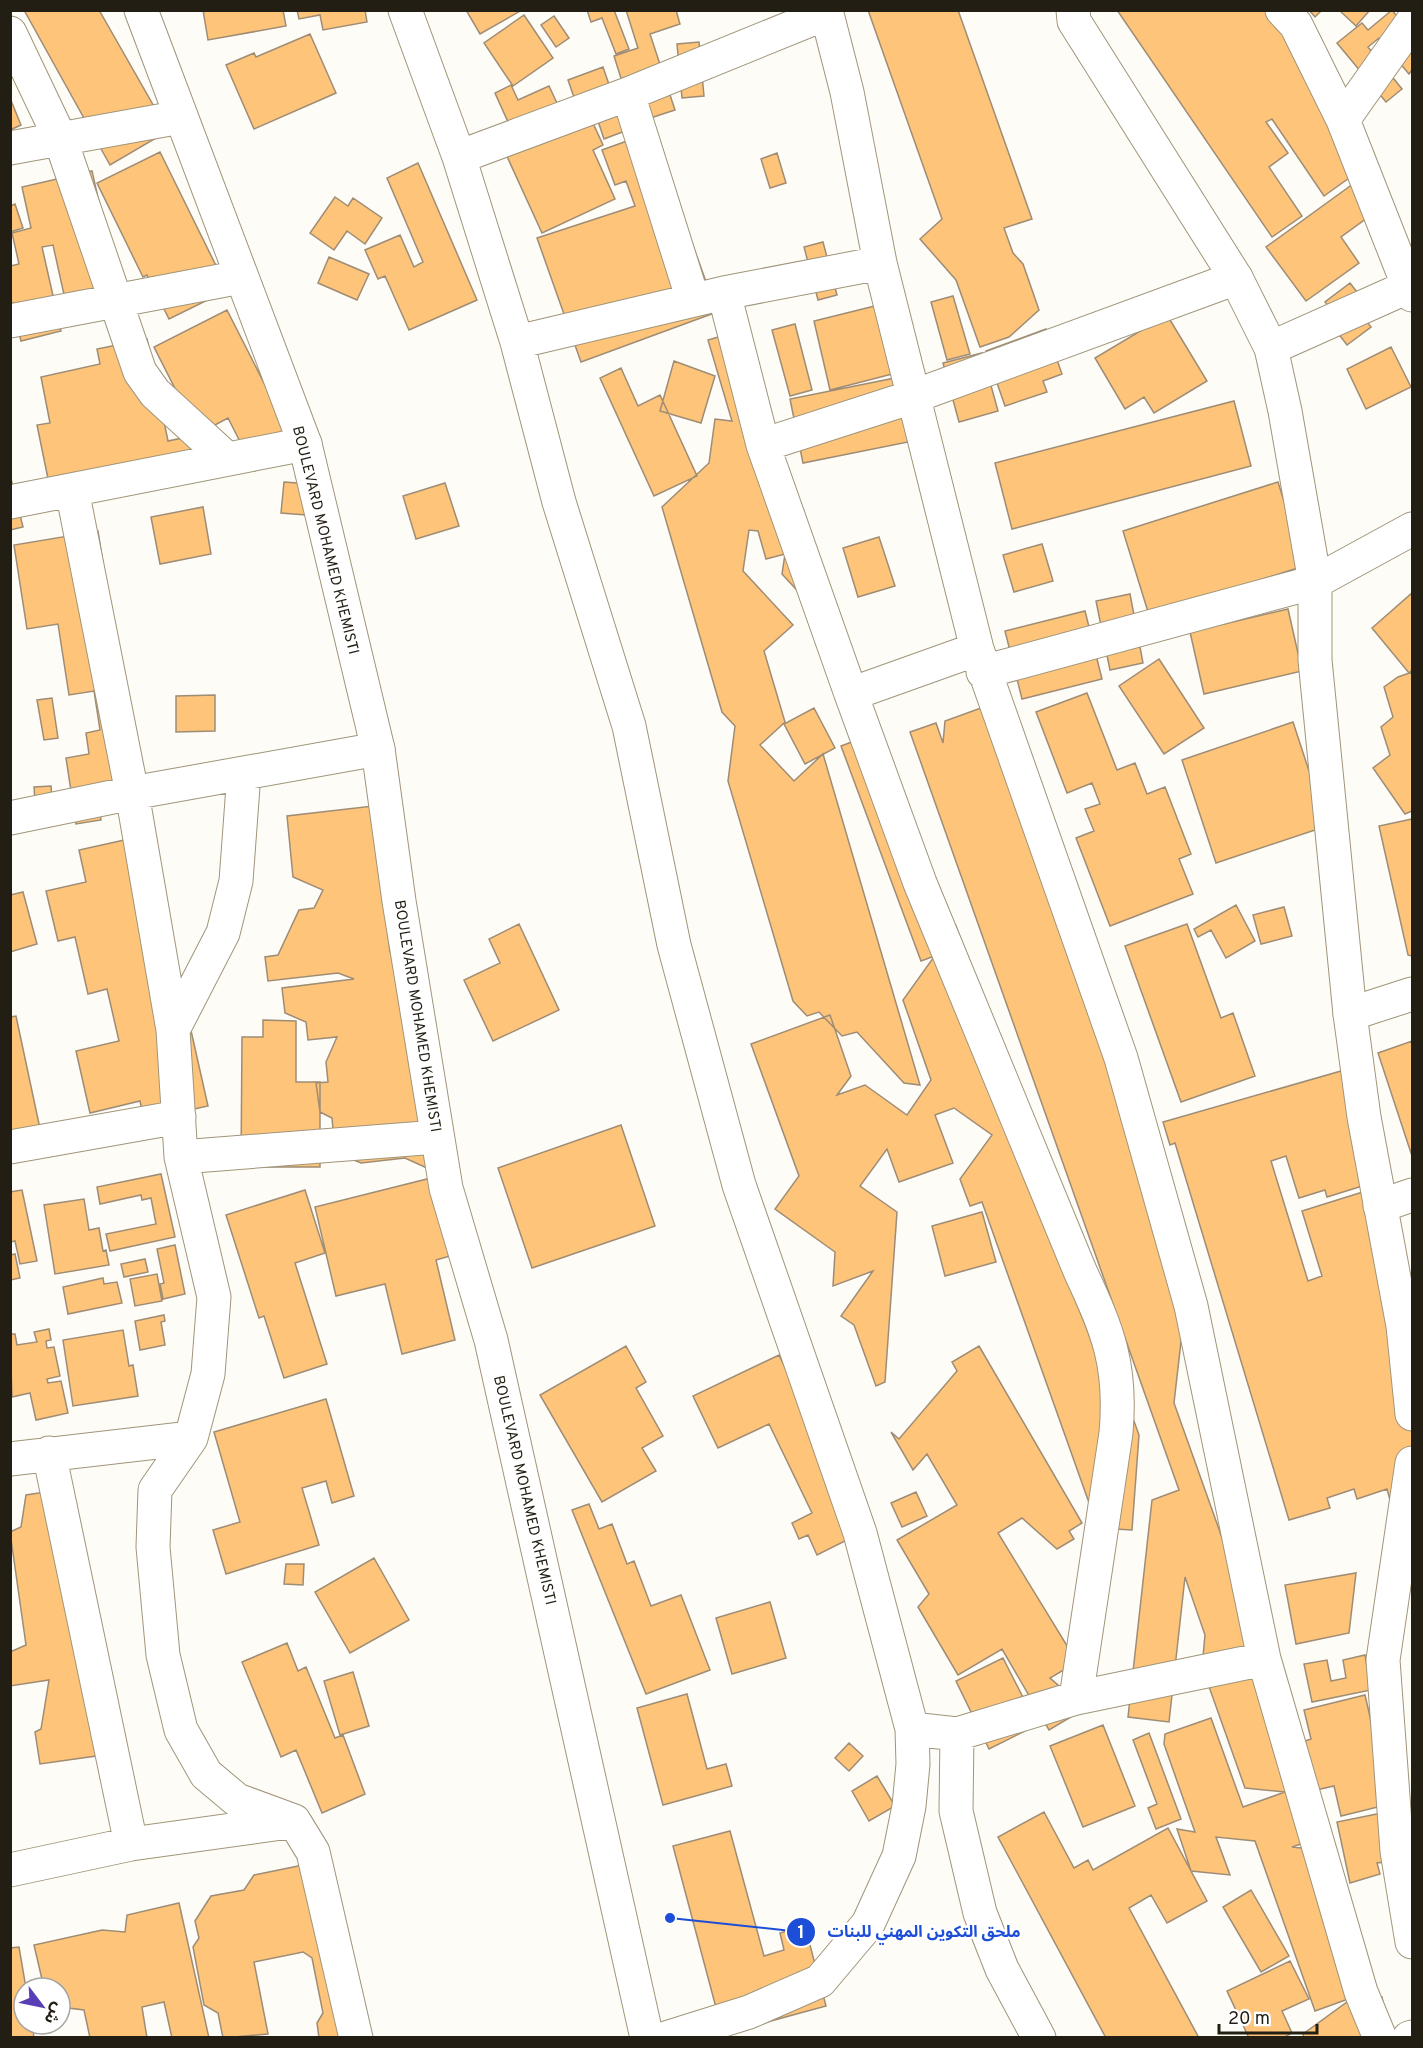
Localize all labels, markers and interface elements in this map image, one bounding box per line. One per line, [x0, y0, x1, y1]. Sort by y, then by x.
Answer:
street label: BOULEVARD MOHAMED KHEMISTI [287, 424, 362, 657]
street label: BOULEVARD MOHAMED KHEMISTI [389, 899, 444, 1134]
street label: BOULEVARD MOHAMED KHEMISTI [488, 1374, 559, 1607]
callout: ملحق التكوين المهني للبنات [786, 1915, 1033, 1949]
text: 1 [797, 1922, 805, 1945]
text: ملحق التكوين المهني للبنات [828, 1923, 1020, 1945]
north arrow [12, 1976, 72, 2036]
scale bar [1219, 1997, 1316, 2035]
text: ش [39, 1998, 67, 2028]
text: 20 m [1228, 2008, 1270, 2031]

